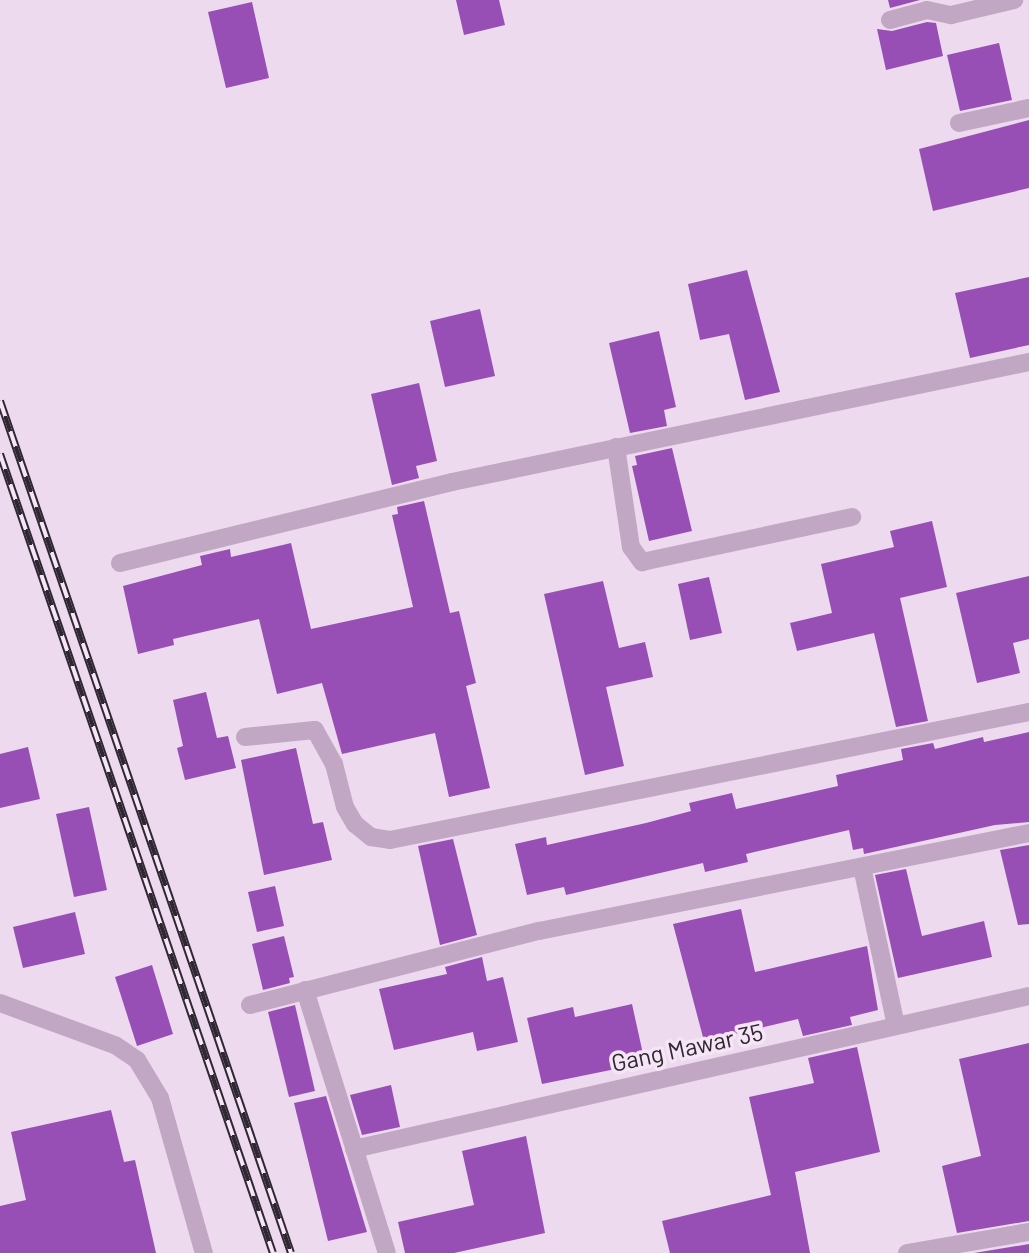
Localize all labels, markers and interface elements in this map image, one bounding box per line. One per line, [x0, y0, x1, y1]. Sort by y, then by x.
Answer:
street label: Gang Mawar 35 [609, 1017, 765, 1077]

